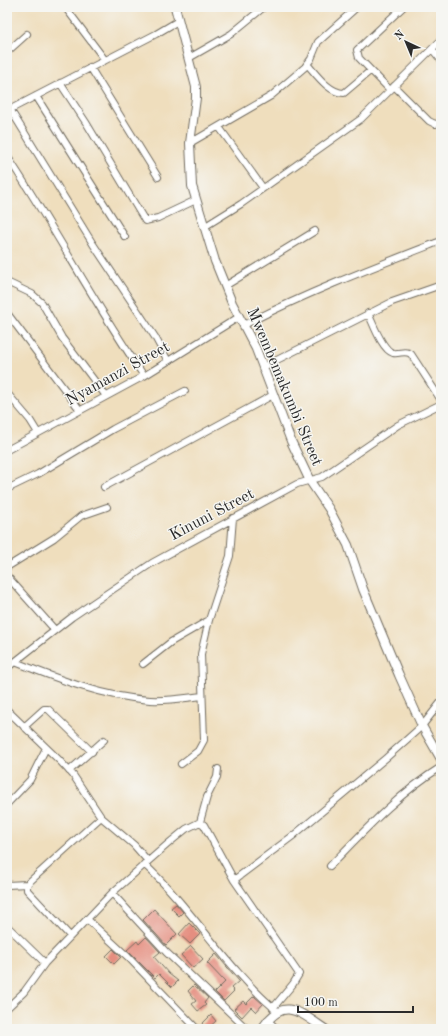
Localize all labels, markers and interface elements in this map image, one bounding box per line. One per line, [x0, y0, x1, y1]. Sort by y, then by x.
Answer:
north arrow [386, 22, 426, 62]
text: N [393, 29, 407, 43]
street label: Mwembemakumbi Street [243, 306, 325, 469]
street label: Nyamanzi Street [64, 339, 173, 409]
street label: Kinuni Street [167, 486, 257, 544]
scale bar [298, 988, 413, 1014]
text: 100 m [304, 997, 338, 1009]

